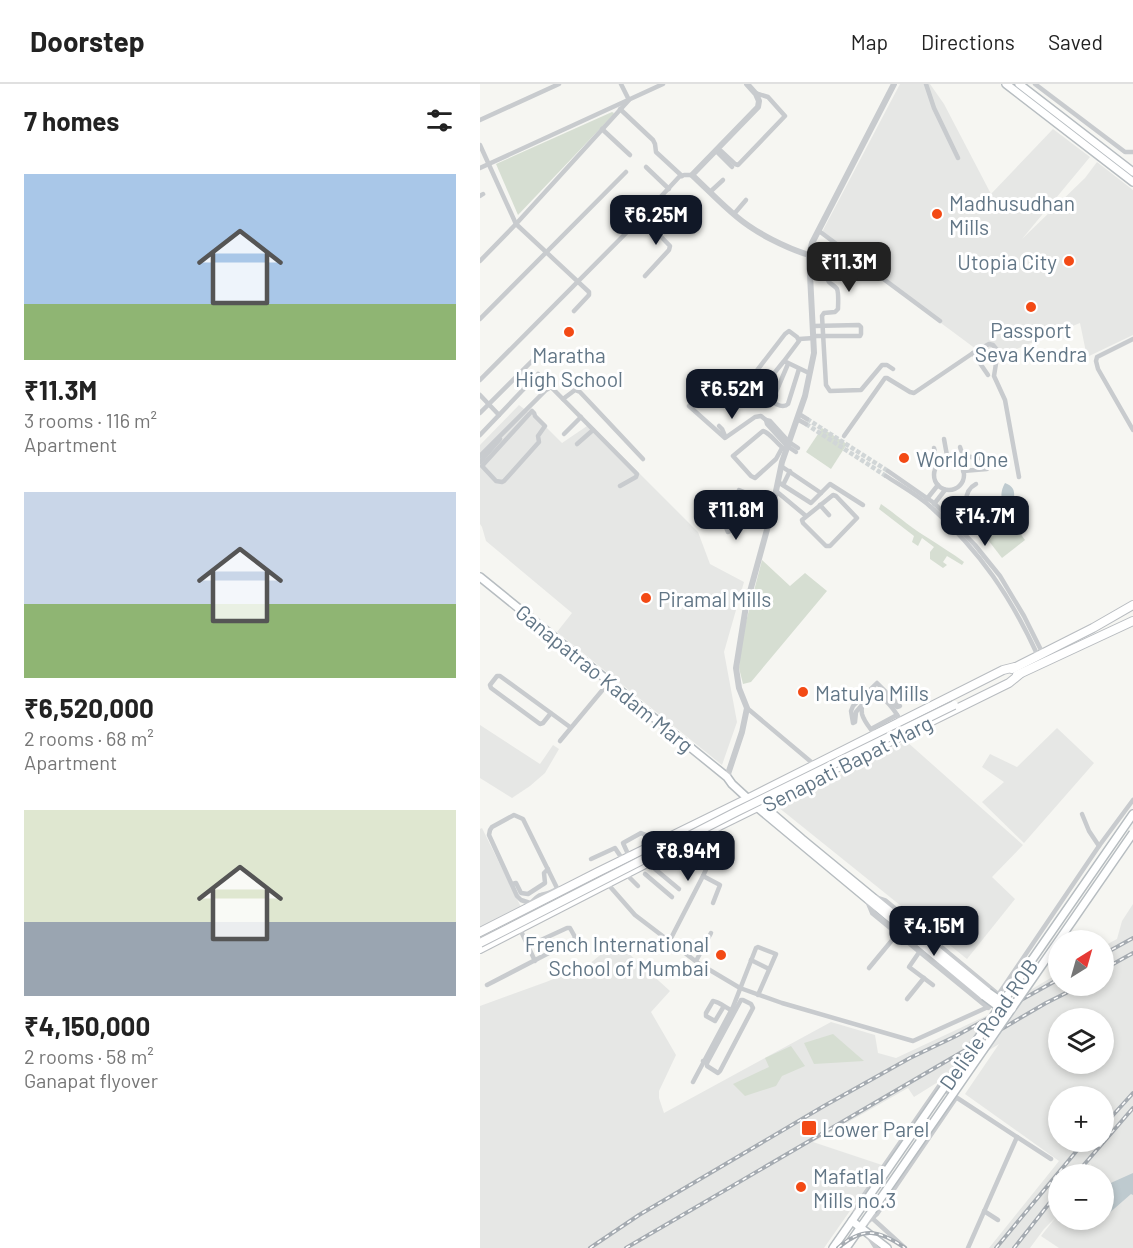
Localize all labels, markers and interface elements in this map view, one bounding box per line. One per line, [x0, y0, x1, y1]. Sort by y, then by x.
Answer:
text: Doorstep [30, 24, 145, 58]
text: Map [851, 29, 888, 54]
text: Directions [921, 29, 1015, 54]
text: Saved [1048, 29, 1103, 54]
icon: filters [423, 104, 456, 137]
text: 7 homes [24, 105, 119, 136]
place label: Madhusudhan Mills [949, 190, 1075, 239]
pin: ₹6.25M [607, 195, 705, 246]
text: ₹6.25M [624, 202, 688, 226]
marker: Madhusudhan Mills [930, 207, 944, 221]
icon: home [186, 213, 294, 321]
pin: ₹11.3M [800, 242, 898, 293]
text: ₹11.3M [821, 249, 877, 273]
place label: Utopia City [957, 249, 1057, 274]
marker: Utopia City [1062, 254, 1076, 268]
marker: Passport Seva Kendra [1024, 300, 1038, 314]
place label: Passport Seva Kendra [975, 317, 1087, 366]
marker: Maratha High School [562, 325, 576, 339]
place label: Maratha High School [515, 342, 623, 391]
pin: ₹6.52M [683, 369, 781, 420]
text: ₹11.3M [24, 374, 97, 405]
text: ₹6.52M [700, 376, 764, 400]
text: 3 rooms · 116 m² [24, 408, 157, 432]
text: Apartment [24, 432, 117, 456]
place label: World One [916, 446, 1008, 471]
marker: World One [897, 451, 911, 465]
pin: ₹11.8M [687, 490, 785, 541]
pin: ₹14.7M [936, 496, 1034, 547]
text: ₹11.8M [708, 497, 764, 521]
text: ₹14.7M [955, 503, 1015, 527]
icon: home [186, 531, 294, 639]
place label: Piramal Mills [658, 586, 771, 611]
marker: Piramal Mills [639, 591, 653, 605]
street label: Ganapatrao Kadam Marg [511, 599, 699, 757]
place label: Matulya Mills [815, 680, 929, 705]
marker: Matulya Mills [796, 685, 810, 699]
text: ₹6,520,000 [24, 692, 154, 723]
street label: Senapati Bapat Marg [758, 709, 936, 817]
text: 2 rooms · 68 m² [24, 726, 154, 750]
text: Apartment [24, 750, 117, 774]
pin: ₹8.94M [639, 831, 737, 882]
text: ₹8.94M [656, 838, 720, 862]
icon: home [186, 849, 294, 957]
pin: ₹4.15M [885, 906, 983, 957]
text: ₹4.15M [903, 913, 965, 937]
north arrow [1048, 930, 1114, 996]
map controls [1048, 930, 1114, 1230]
place label: French International School of Mumbai [525, 931, 709, 980]
marker: French International School of Mumbai [714, 948, 728, 962]
street label: Delisle Road ROB [933, 954, 1043, 1094]
button: layers [1048, 1008, 1114, 1074]
text: ₹4,150,000 [24, 1010, 150, 1041]
text: 2 rooms · 58 m² [24, 1044, 154, 1068]
text: Ganapat flyover [24, 1068, 158, 1092]
button: + [1048, 1086, 1114, 1152]
place label: Lower Parel [822, 1116, 929, 1141]
marker: Lower Parel [800, 1119, 818, 1137]
place label: Mafatlal Mills no.3 [813, 1163, 896, 1212]
button: − [1048, 1164, 1114, 1230]
marker: Mafatlal Mills no.3 [794, 1180, 808, 1194]

